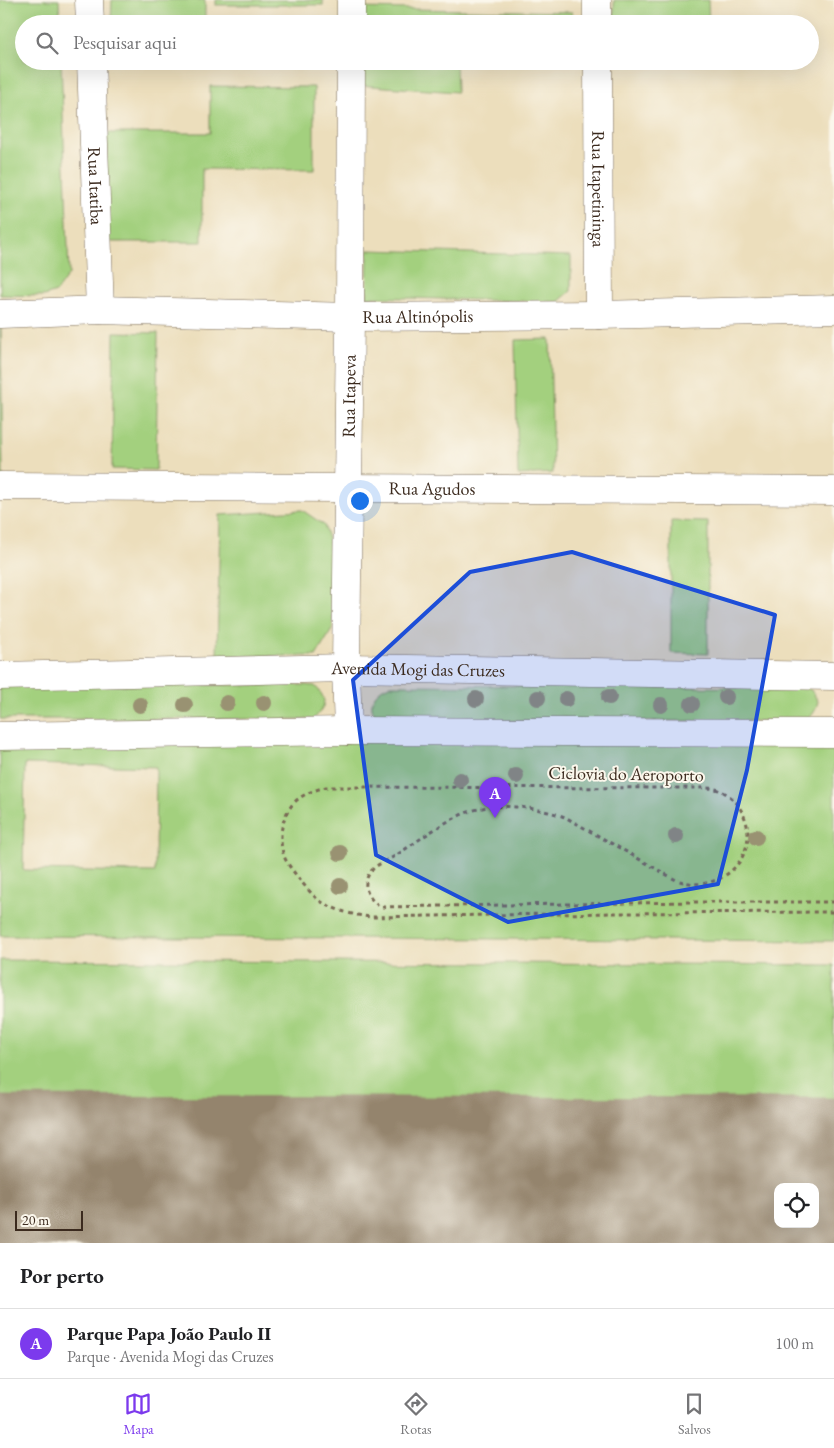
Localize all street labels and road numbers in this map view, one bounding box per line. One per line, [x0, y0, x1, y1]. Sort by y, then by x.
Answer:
street label: Rua Itapetininga [587, 130, 611, 248]
street label: Rua Itatiba [83, 146, 109, 226]
street label: Rua Altinópolis [362, 304, 474, 328]
street label: Rua Itapeva [337, 353, 361, 438]
street label: Rua Agudos [389, 476, 476, 500]
street label: Avenida Mogi das Cruzes [330, 656, 505, 682]
street label: Ciclovia do Aeroporto [548, 761, 704, 786]

